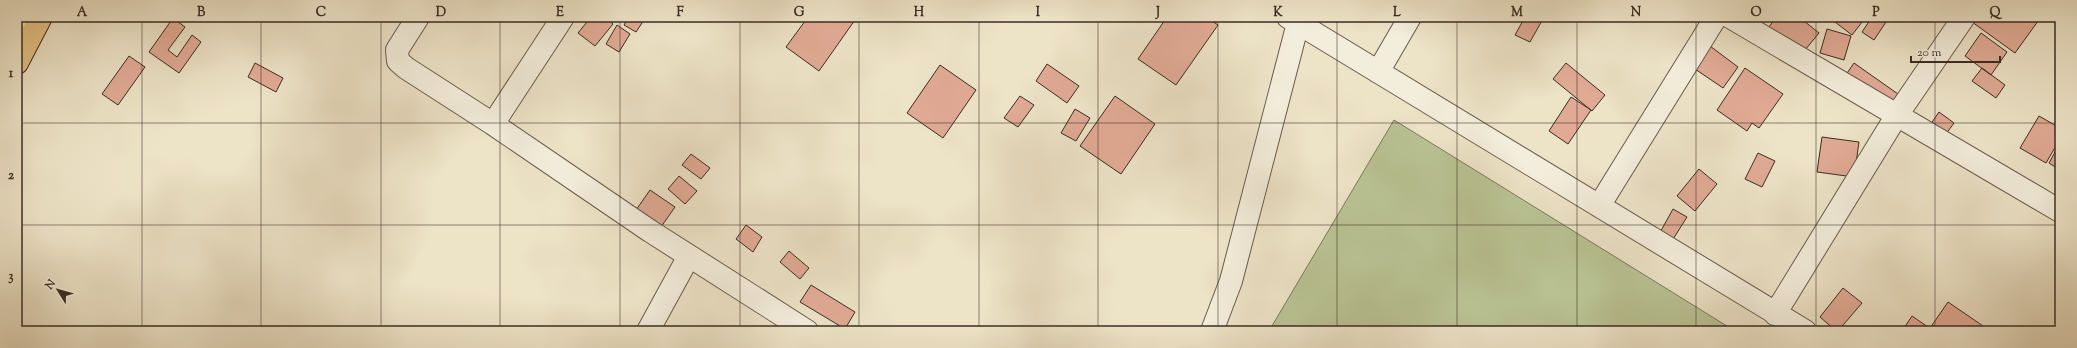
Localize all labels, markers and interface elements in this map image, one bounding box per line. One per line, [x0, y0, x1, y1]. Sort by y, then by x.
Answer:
text: A [77, 4, 88, 22]
text: B [197, 4, 206, 22]
text: C [316, 4, 326, 22]
text: D [436, 4, 446, 22]
text: E [556, 4, 564, 22]
text: F [676, 4, 684, 22]
text: G [794, 4, 805, 22]
text: H [914, 4, 925, 22]
text: I [1036, 4, 1041, 22]
text: J [1155, 4, 1160, 22]
text: K [1273, 4, 1283, 22]
text: L [1393, 4, 1401, 22]
text: M [1511, 4, 1523, 22]
text: N [1631, 4, 1642, 22]
text: O [1750, 4, 1762, 22]
text: P [1872, 4, 1880, 22]
text: Q [1990, 4, 2003, 22]
scale bar [1911, 38, 2000, 64]
text: 20 m [1917, 44, 1942, 62]
text: 1 [9, 65, 14, 83]
text: 2 [8, 167, 15, 185]
text: 3 [8, 268, 14, 286]
north arrow [38, 270, 78, 310]
text: N [41, 276, 60, 294]

